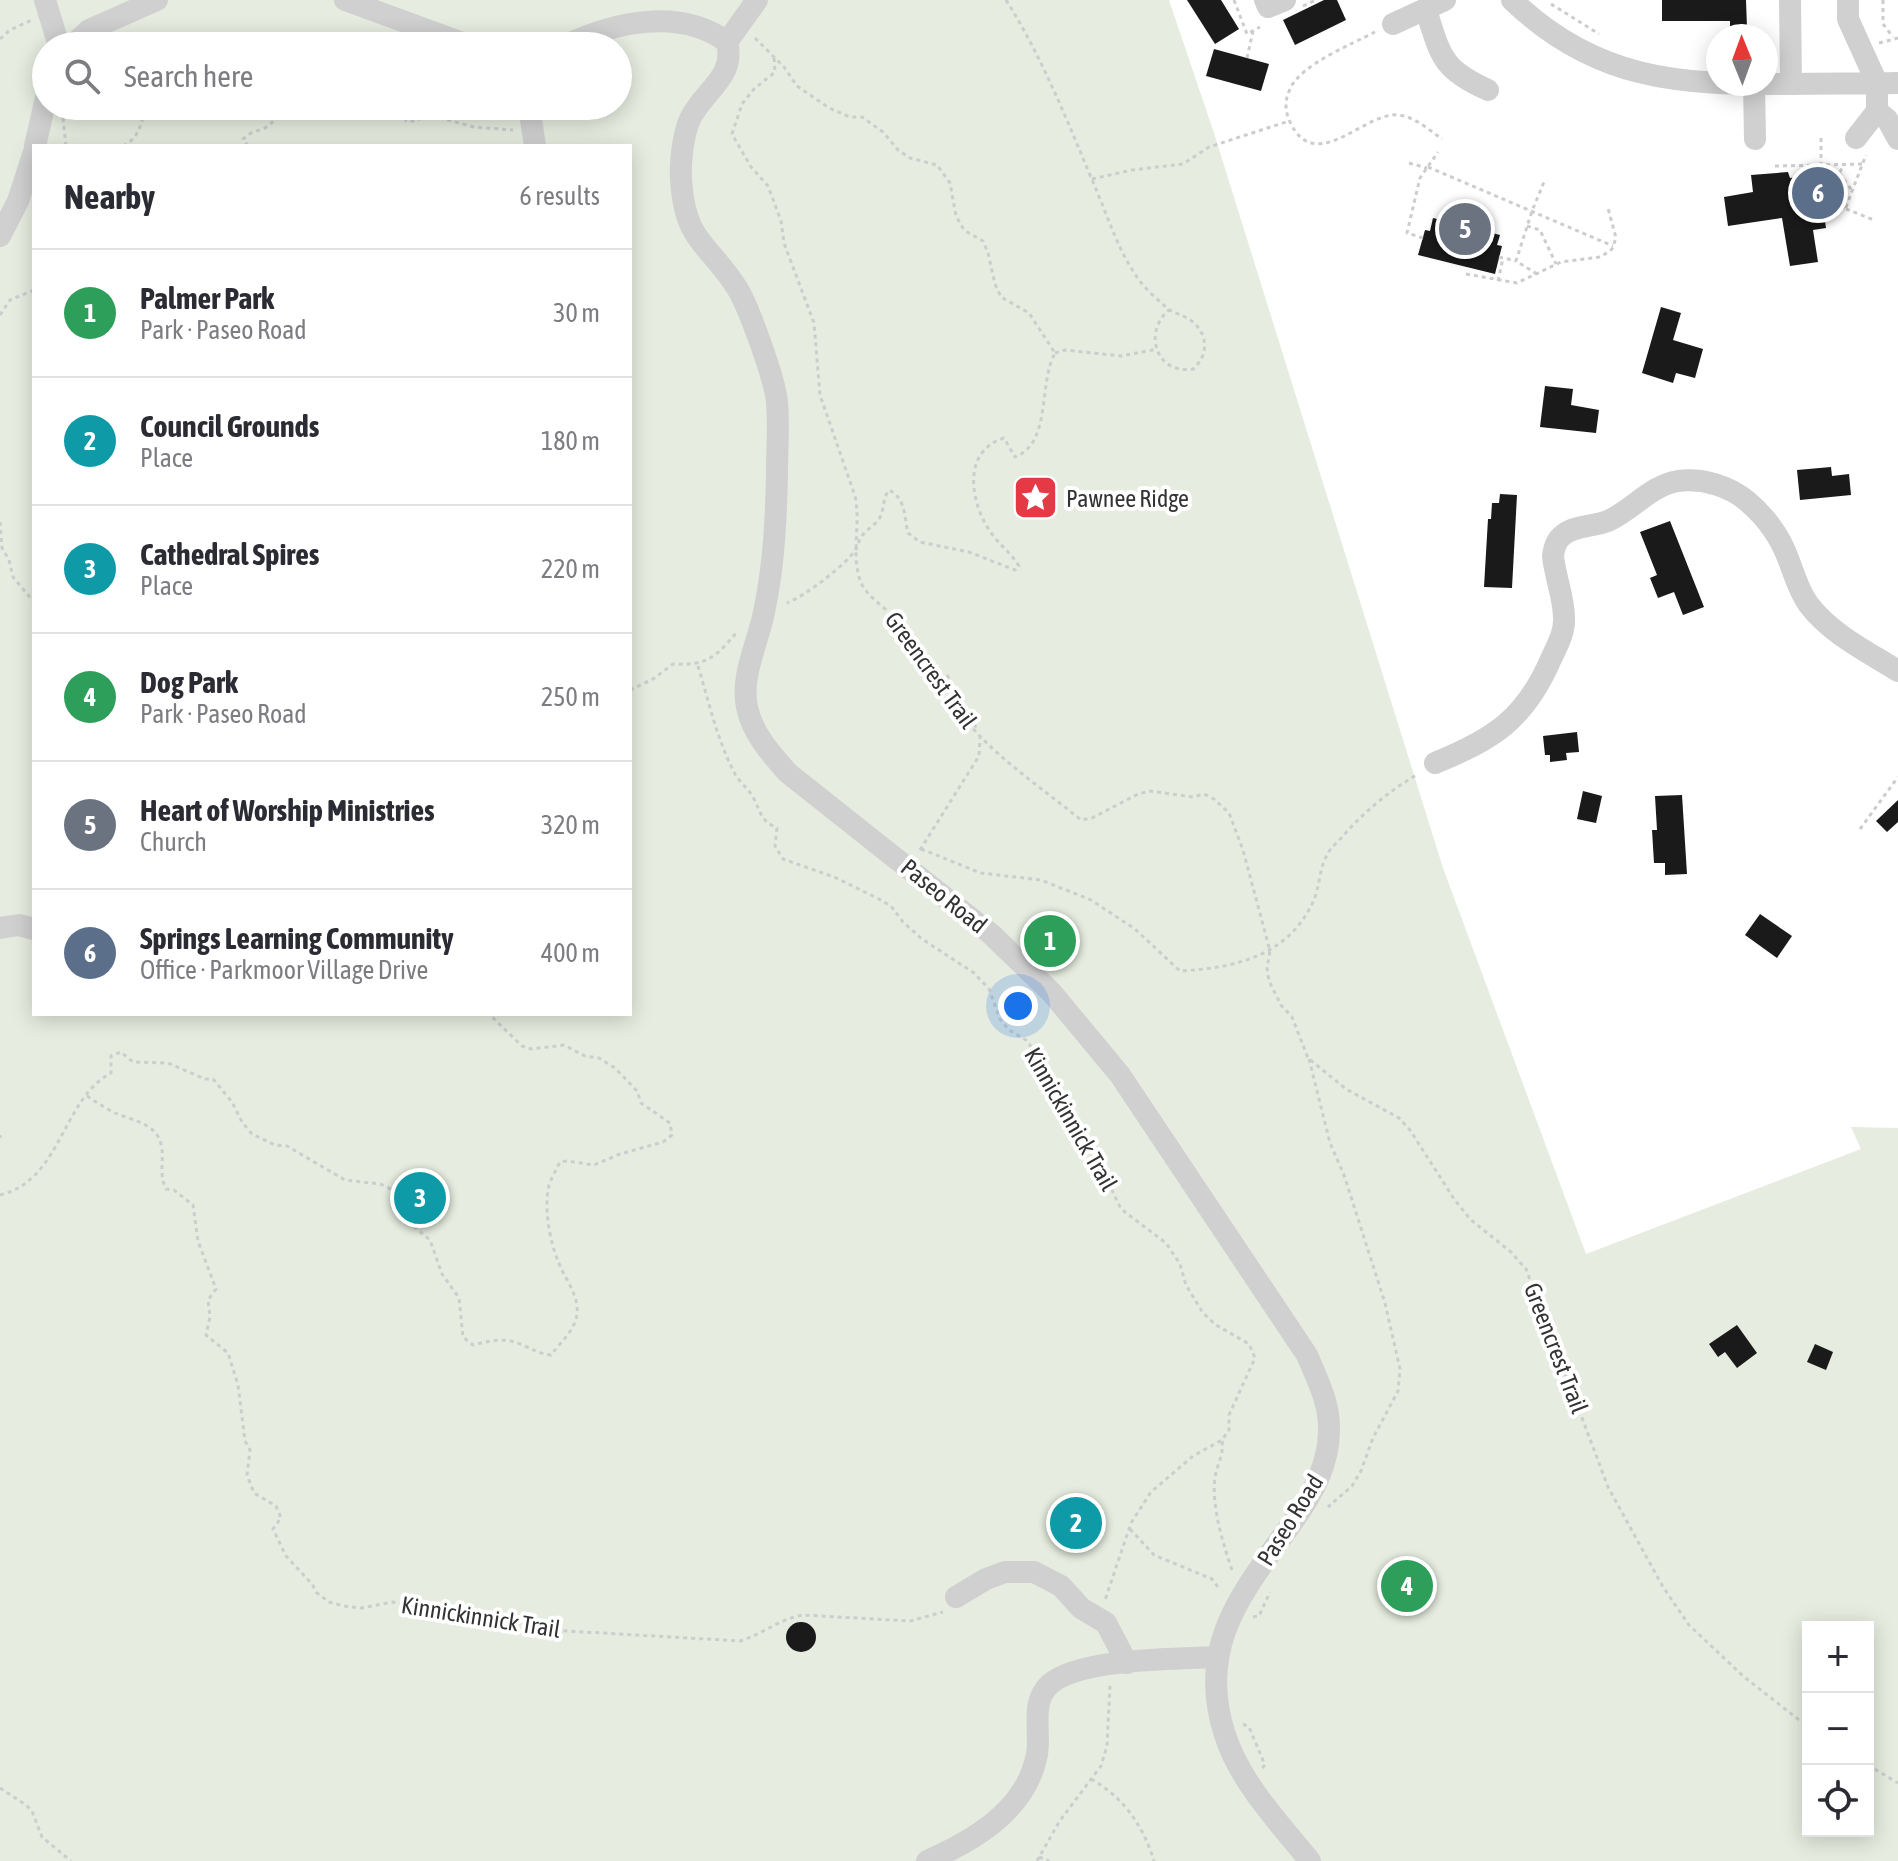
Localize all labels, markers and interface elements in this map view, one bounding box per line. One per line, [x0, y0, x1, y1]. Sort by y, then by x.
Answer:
north arrow [1706, 24, 1778, 96]
search box [32, 32, 632, 120]
icon: search [60, 54, 104, 98]
text: Search here [124, 59, 253, 93]
pin: 6 [1792, 163, 1844, 223]
text: Nearby [64, 177, 155, 216]
text: 6 results [519, 181, 600, 211]
pin: 5 [1439, 199, 1491, 259]
text: Palmer Park [140, 281, 274, 315]
text: 1 [84, 298, 96, 328]
text: 30 m [553, 298, 600, 328]
text: Park · Paseo Road [140, 315, 307, 345]
text: Council Grounds [140, 409, 319, 443]
text: 2 [84, 426, 96, 456]
text: 180 m [541, 426, 600, 456]
text: Place [140, 443, 193, 473]
place icon: Pawnee Ridge [1011, 474, 1059, 522]
place label: Pawnee Ridge [1066, 485, 1189, 512]
text: Cathedral Spires [140, 537, 319, 571]
text: 3 [84, 554, 96, 584]
text: 220 m [541, 554, 600, 584]
text: Place [140, 571, 193, 601]
street label: Greencrest Trail [880, 606, 983, 734]
text: Dog Park [140, 665, 238, 699]
text: 4 [84, 682, 96, 712]
text: 250 m [541, 682, 600, 712]
text: Park · Paseo Road [140, 699, 307, 729]
text: Heart of Worship Ministries [140, 793, 435, 827]
text: 5 [84, 810, 96, 840]
text: 320 m [541, 810, 600, 840]
text: Church [140, 827, 207, 857]
street label: Paseo Road [896, 853, 992, 939]
pin: 1 [1024, 911, 1076, 971]
text: Springs Learning Community [140, 921, 454, 955]
text: 6 [84, 938, 96, 968]
text: 400 m [541, 938, 600, 968]
text: Office · Parkmoor Village Drive [140, 955, 428, 985]
your location [998, 986, 1038, 1026]
street label: Kinnickinnick Trail [1019, 1043, 1123, 1196]
pin: 3 [394, 1168, 446, 1228]
street label: Greencrest Trail [1519, 1279, 1593, 1418]
street label: Paseo Road [1252, 1470, 1328, 1570]
pin: 2 [1050, 1493, 1102, 1553]
pin: 4 [1381, 1556, 1433, 1616]
street label: Kinnickinnick Trail [400, 1591, 563, 1643]
map controls [1802, 1621, 1874, 1837]
button: + [1802, 1621, 1874, 1693]
button: − [1802, 1693, 1874, 1765]
button: locate [1802, 1765, 1874, 1837]

